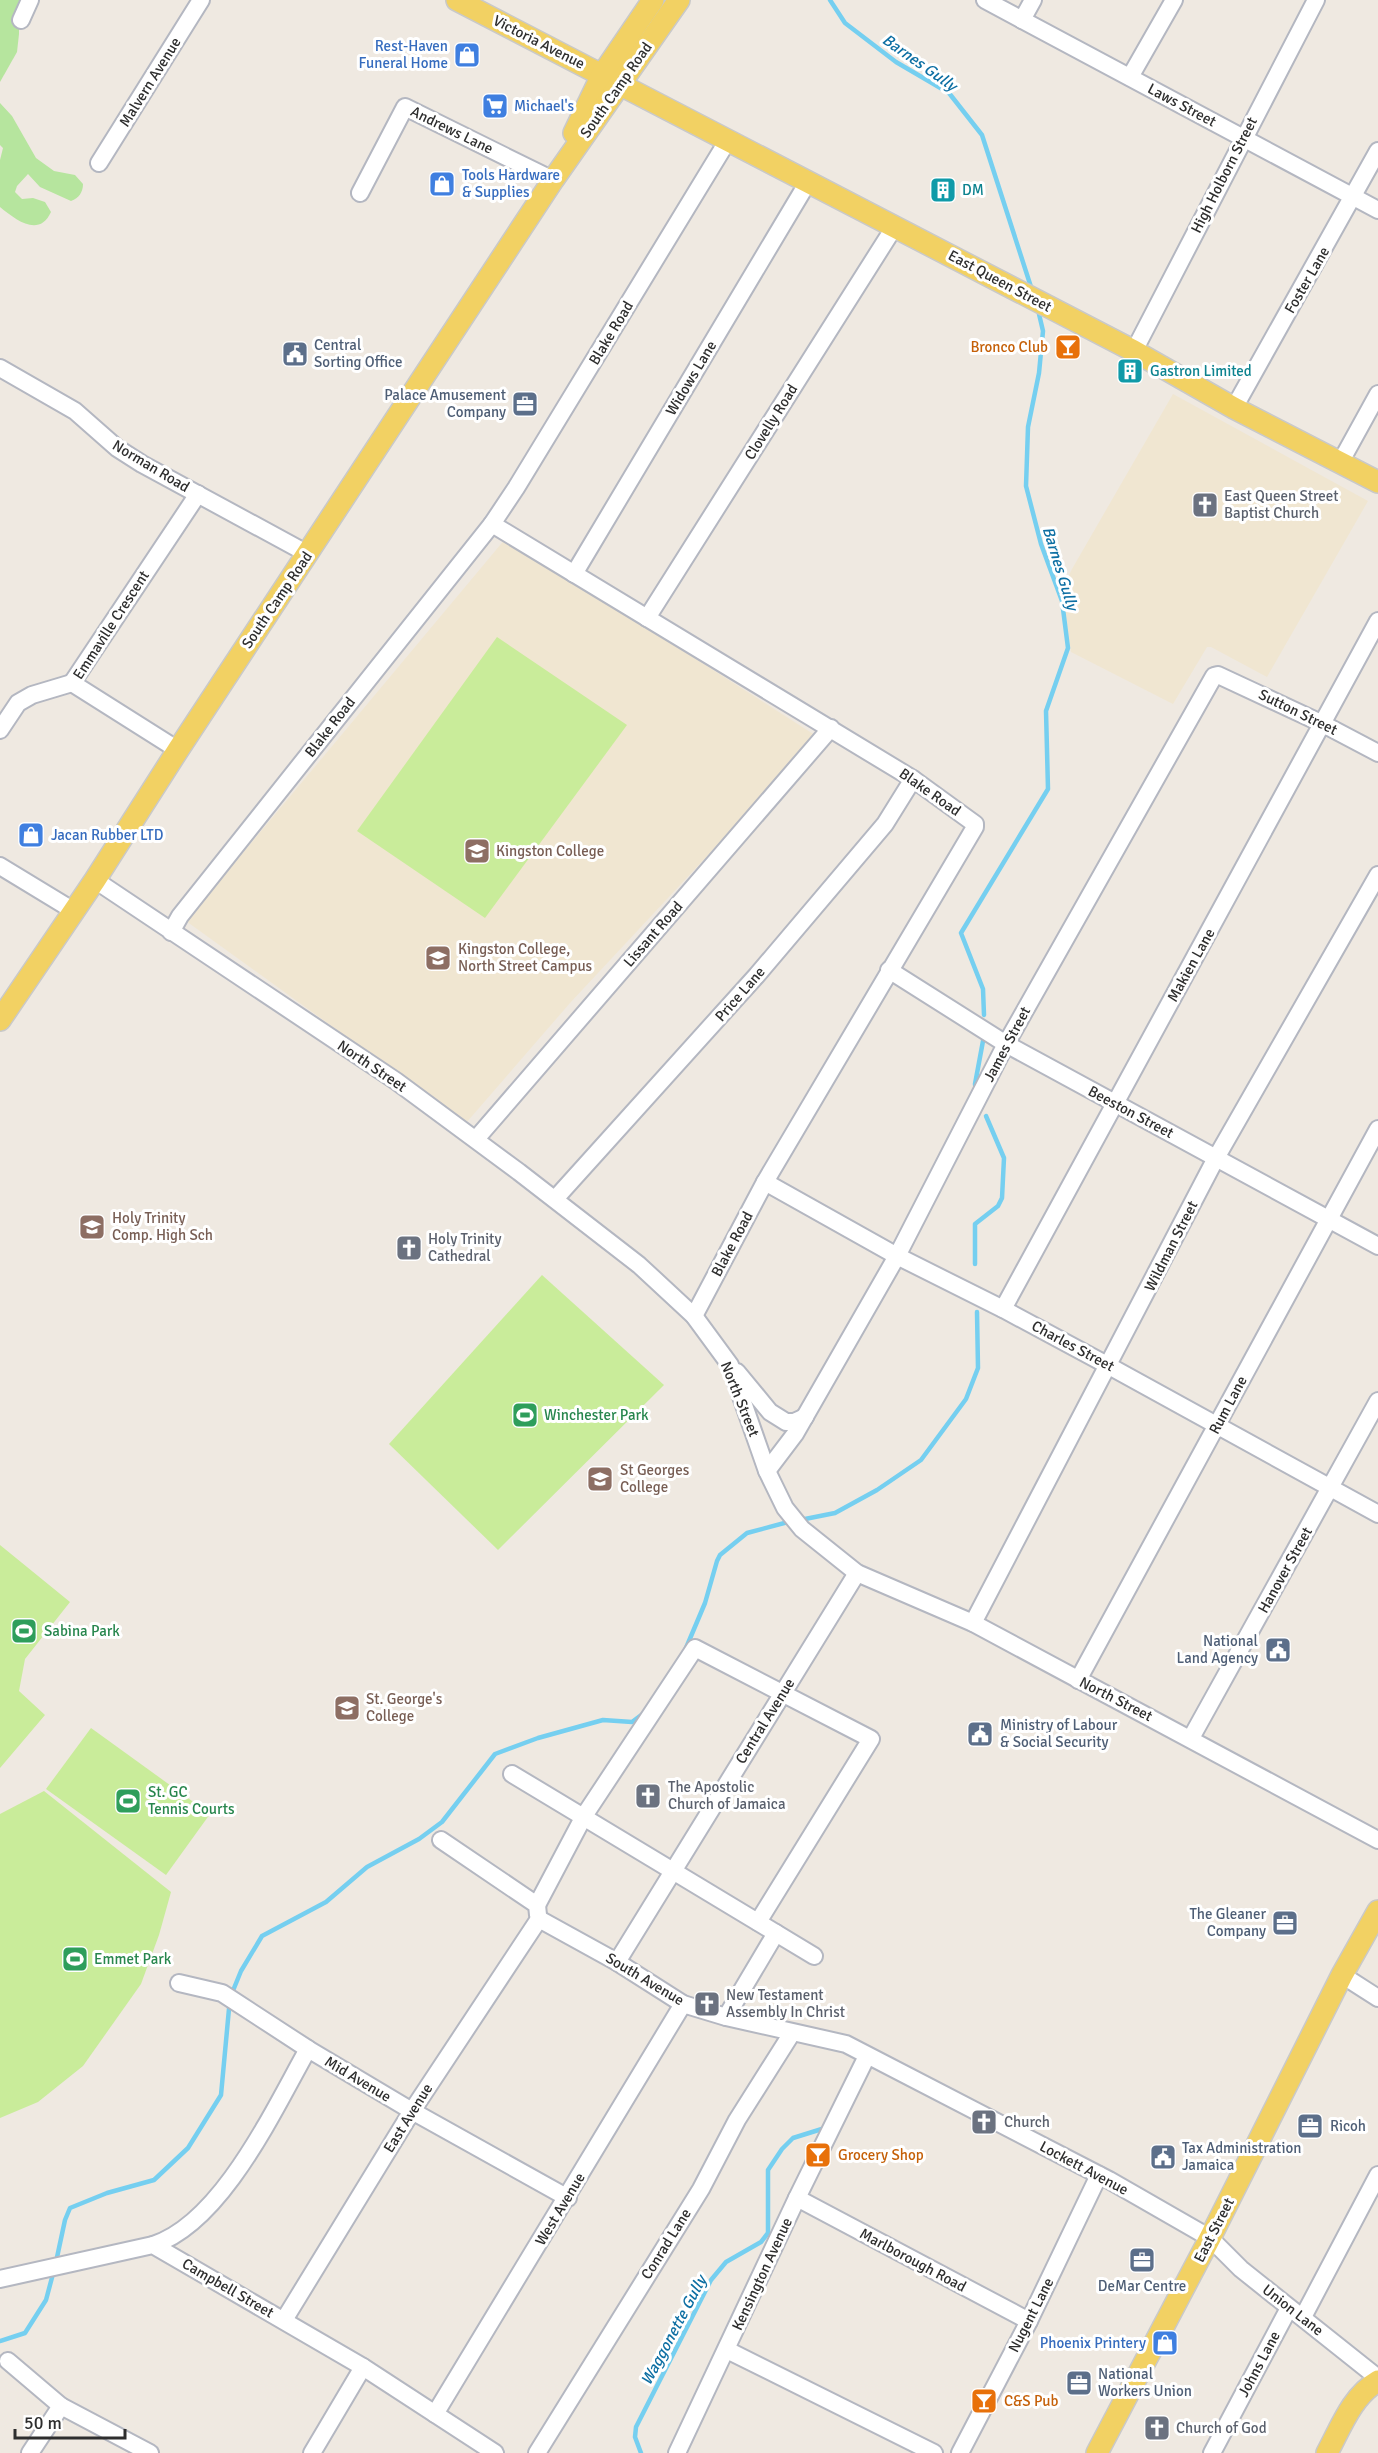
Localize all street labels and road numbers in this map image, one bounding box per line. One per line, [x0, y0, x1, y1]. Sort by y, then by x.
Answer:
street label: Victoria Avenue [490, 11, 588, 73]
street label: Malvern Avenue [115, 34, 185, 130]
street label: South Camp Road [576, 39, 656, 141]
street label: Laws Street [1145, 79, 1219, 131]
street label: Andrews Lane [408, 102, 496, 158]
street label: High Holborn Street [1187, 114, 1261, 236]
street label: Foster Lane [1281, 243, 1333, 317]
street label: East Queen Street [945, 246, 1055, 316]
street label: Blake Road [585, 298, 637, 368]
street label: Widows Lane [662, 337, 720, 419]
street label: Clovelly Road [741, 381, 801, 463]
street label: Norman Road [109, 436, 193, 496]
street label: South Camp Road [238, 548, 316, 652]
street label: Emmaville Crescent [69, 567, 153, 683]
street label: Sutton Street [1256, 685, 1340, 739]
street label: Blake Road [301, 693, 359, 761]
street label: Blake Road [896, 764, 964, 820]
street label: Lissant Road [620, 897, 686, 971]
street label: Makien Lane [1163, 925, 1219, 1005]
street label: Price Lane [711, 963, 769, 1025]
street label: James Street [980, 1003, 1034, 1085]
street label: North Street [334, 1036, 410, 1096]
street label: Beeston Street [1085, 1082, 1177, 1142]
street label: Wildman Street [1140, 1198, 1202, 1294]
street label: Blake Road [707, 1208, 757, 1280]
street label: Charles Street [1029, 1317, 1117, 1375]
street label: North Street [717, 1359, 763, 1439]
street label: Rum Lane [1205, 1373, 1251, 1437]
street label: Hanover Street [1254, 1524, 1316, 1616]
street label: North Street [1076, 1673, 1156, 1725]
street label: Central Avenue [732, 1675, 798, 1767]
street label: South Avenue [603, 1949, 687, 2009]
street label: Mid Avenue [321, 2052, 395, 2106]
street label: East Avenue [380, 2080, 436, 2156]
street label: Lockett Avenue [1037, 2137, 1131, 2199]
street label: West Avenue [531, 2169, 589, 2249]
street label: East Street [1190, 2195, 1238, 2265]
street label: Conrad Lane [637, 2205, 695, 2283]
street label: Kensington Avenue [728, 2215, 796, 2333]
street label: Marlborough Road [857, 2224, 969, 2296]
street label: Campbell Street [179, 2254, 277, 2322]
street label: Nugent Lane [1004, 2275, 1058, 2355]
street label: Union Lane [1259, 2281, 1327, 2339]
street label: Johns Lane [1234, 2328, 1284, 2400]

